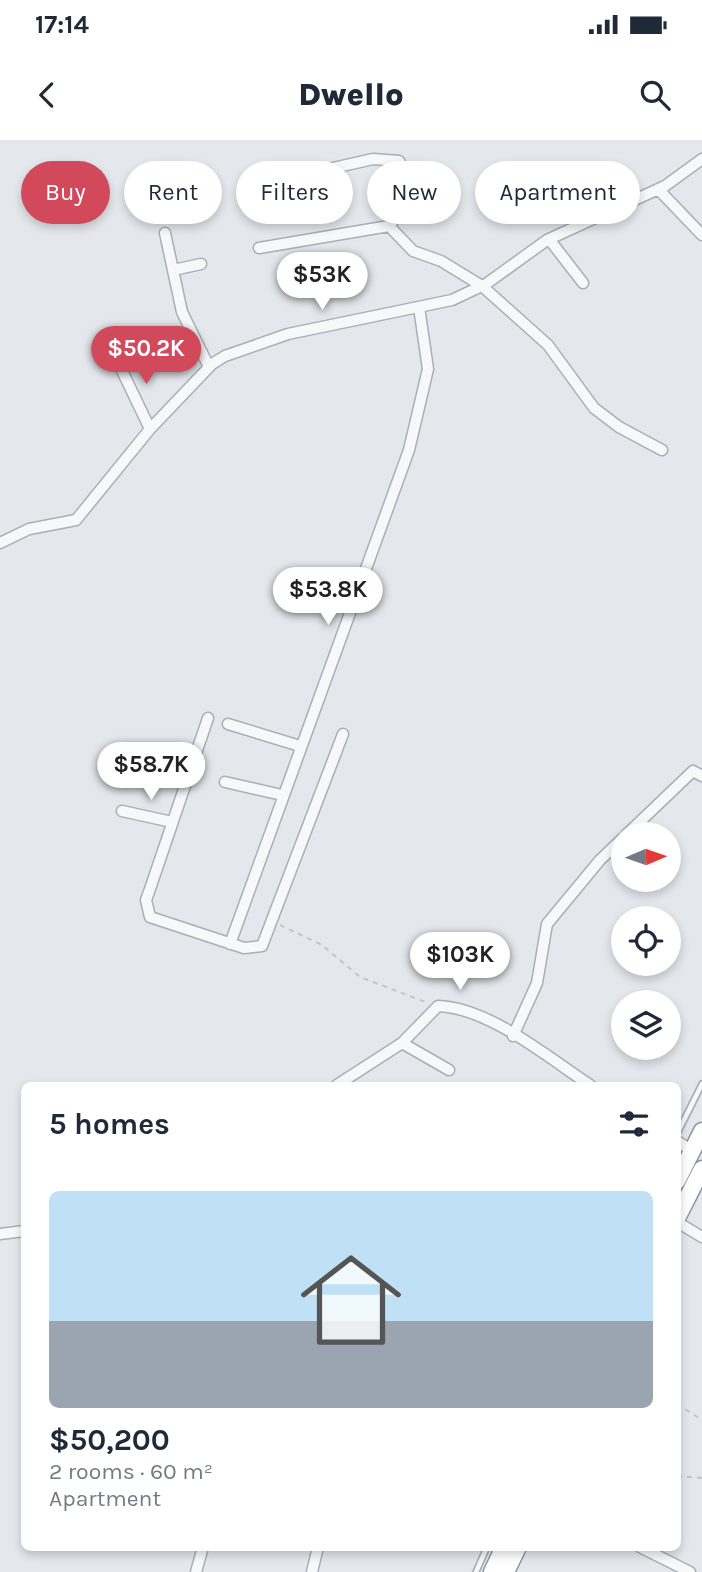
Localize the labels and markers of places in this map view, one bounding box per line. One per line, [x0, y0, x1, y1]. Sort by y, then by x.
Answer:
pin: $53K [281, 253, 363, 312]
pin: $50.2K [89, 327, 203, 386]
pin: $53.8K [271, 568, 385, 627]
pin: $58.7K [94, 742, 208, 802]
pin: $103K [411, 932, 509, 992]

